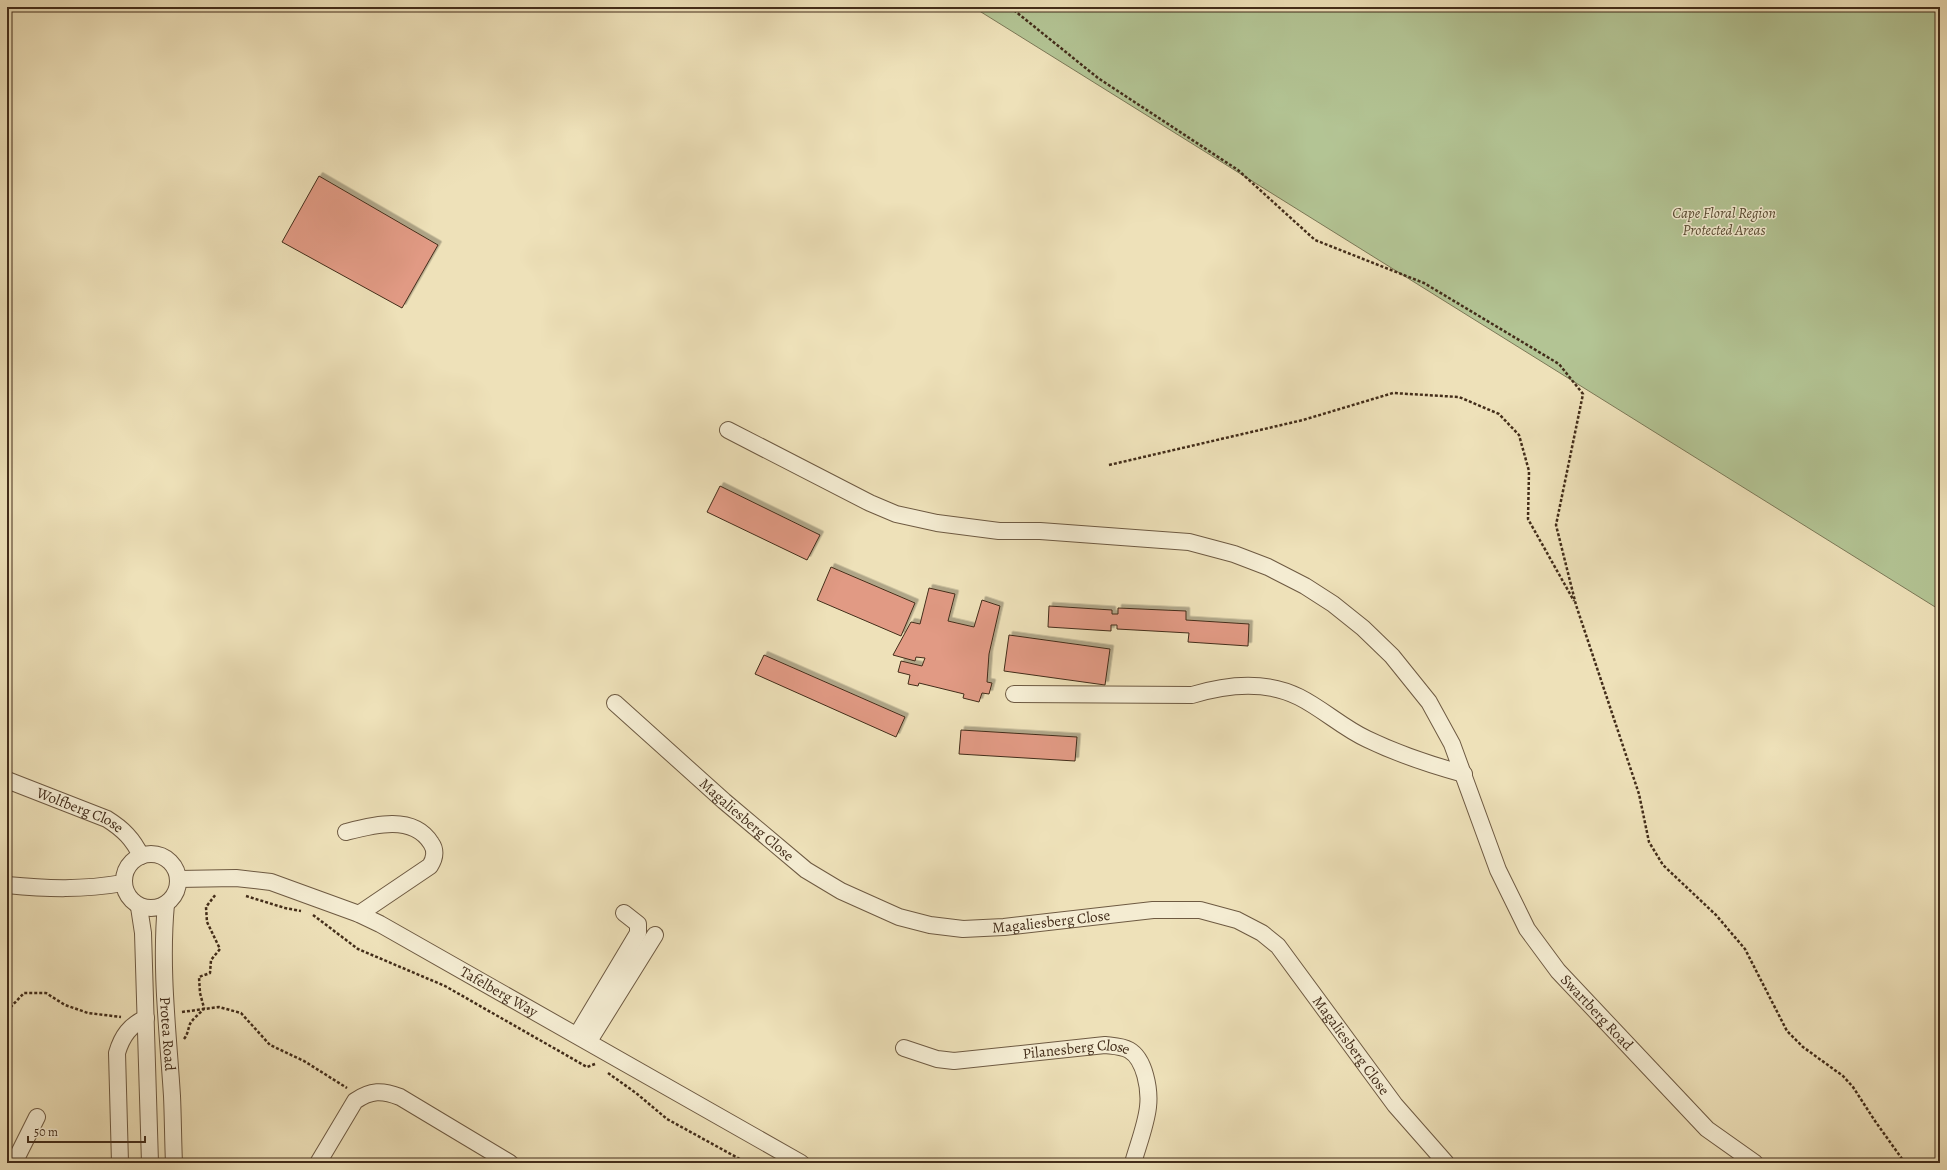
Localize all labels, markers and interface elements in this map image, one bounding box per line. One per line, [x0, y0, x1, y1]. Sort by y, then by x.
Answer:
park label: Cape Floral Region Protected Areas [1672, 203, 1776, 240]
street label: Magaliesberg Close [695, 774, 798, 866]
street label: Wolfberg Close [33, 782, 128, 838]
street label: Magaliesberg Close [992, 905, 1112, 938]
street label: Tafelberg Way [457, 962, 542, 1022]
street label: Swartberg Road [1556, 970, 1638, 1055]
street label: Magaliesberg Close [1308, 992, 1395, 1099]
street label: Protea Road [155, 996, 180, 1073]
street label: Pilanesberg Close [1022, 1035, 1134, 1064]
scale bar [28, 1118, 145, 1144]
text: 50 m [34, 1124, 58, 1140]

